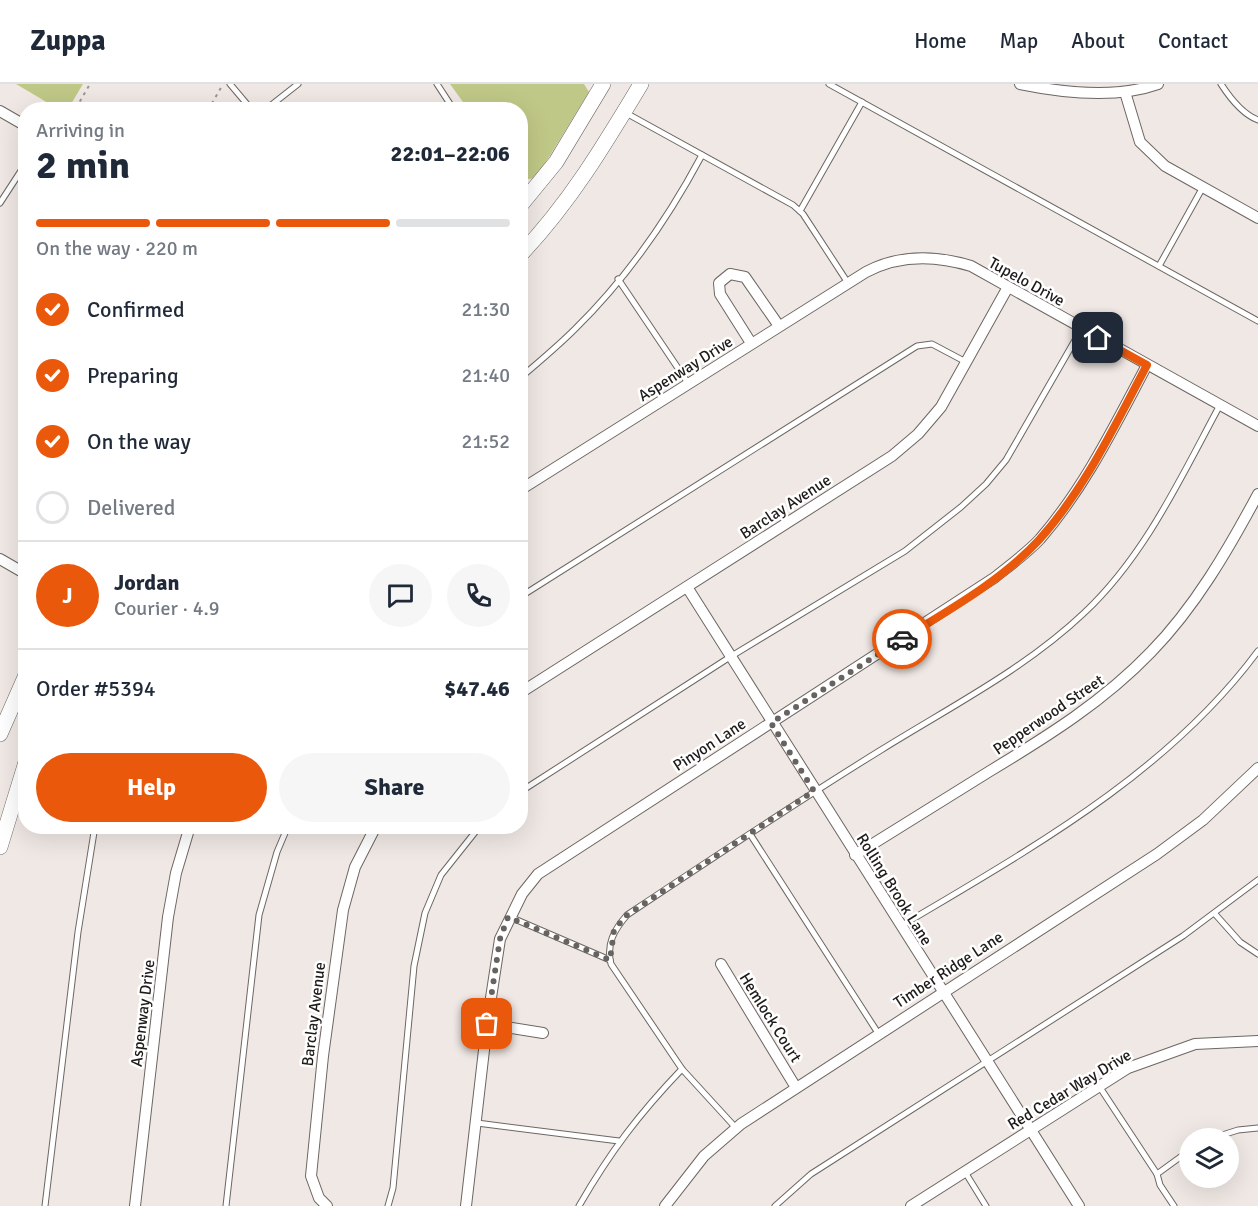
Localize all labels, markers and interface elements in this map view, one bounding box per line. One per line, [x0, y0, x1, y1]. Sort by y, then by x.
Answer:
text: Zuppa [30, 24, 106, 58]
text: Home [914, 28, 967, 54]
text: Map [1000, 28, 1038, 54]
text: About [1071, 28, 1125, 54]
text: Contact [1158, 28, 1228, 54]
text: Arriving in [36, 118, 125, 143]
text: 22:01–22:06 [391, 140, 510, 167]
text: 2 min [36, 141, 130, 189]
text: On the way · 220 m [36, 236, 198, 261]
street label: Tupelo Drive [985, 253, 1068, 311]
icon: check [36, 293, 69, 326]
text: Confirmed [87, 296, 185, 323]
text: 21:30 [461, 297, 510, 322]
pin [1072, 312, 1123, 363]
icon: home [1081, 321, 1114, 354]
street label: Aspenway Drive [634, 332, 737, 406]
icon: check [36, 359, 69, 392]
text: Preparing [87, 362, 179, 389]
text: 21:40 [461, 363, 510, 388]
icon: check [36, 425, 69, 458]
text: On the way [87, 428, 191, 455]
text: 21:52 [461, 429, 510, 454]
street label: Barclay Avenue [736, 470, 835, 544]
text: Delivered [87, 494, 175, 521]
button: chat [369, 564, 432, 627]
button: phone [447, 564, 510, 627]
text: Jordan [114, 569, 180, 596]
text: J [62, 582, 73, 609]
text: Courier · 4.9 [114, 596, 220, 621]
courier [872, 609, 932, 669]
icon: car [886, 623, 919, 656]
street label: Pepperwood Street [989, 670, 1108, 759]
text: Order #5394 [36, 675, 156, 702]
text: $47.46 [444, 675, 510, 702]
street label: Pinyon Lane [669, 714, 750, 776]
button: Help [36, 753, 267, 822]
button: Share [279, 753, 510, 822]
street label: Rolling Brook Lane [852, 830, 937, 949]
street label: Timber Ridge Lane [890, 927, 1007, 1013]
street label: Aspenway Drive [126, 958, 159, 1068]
street label: Barclay Avenue [298, 961, 330, 1067]
street label: Hemlock Court [735, 969, 806, 1066]
pin [461, 998, 512, 1049]
icon: bag [470, 1007, 503, 1040]
street label: Red Cedar Way Drive [1004, 1045, 1135, 1135]
map controls [1179, 1128, 1239, 1188]
button: layers [1179, 1128, 1239, 1188]

